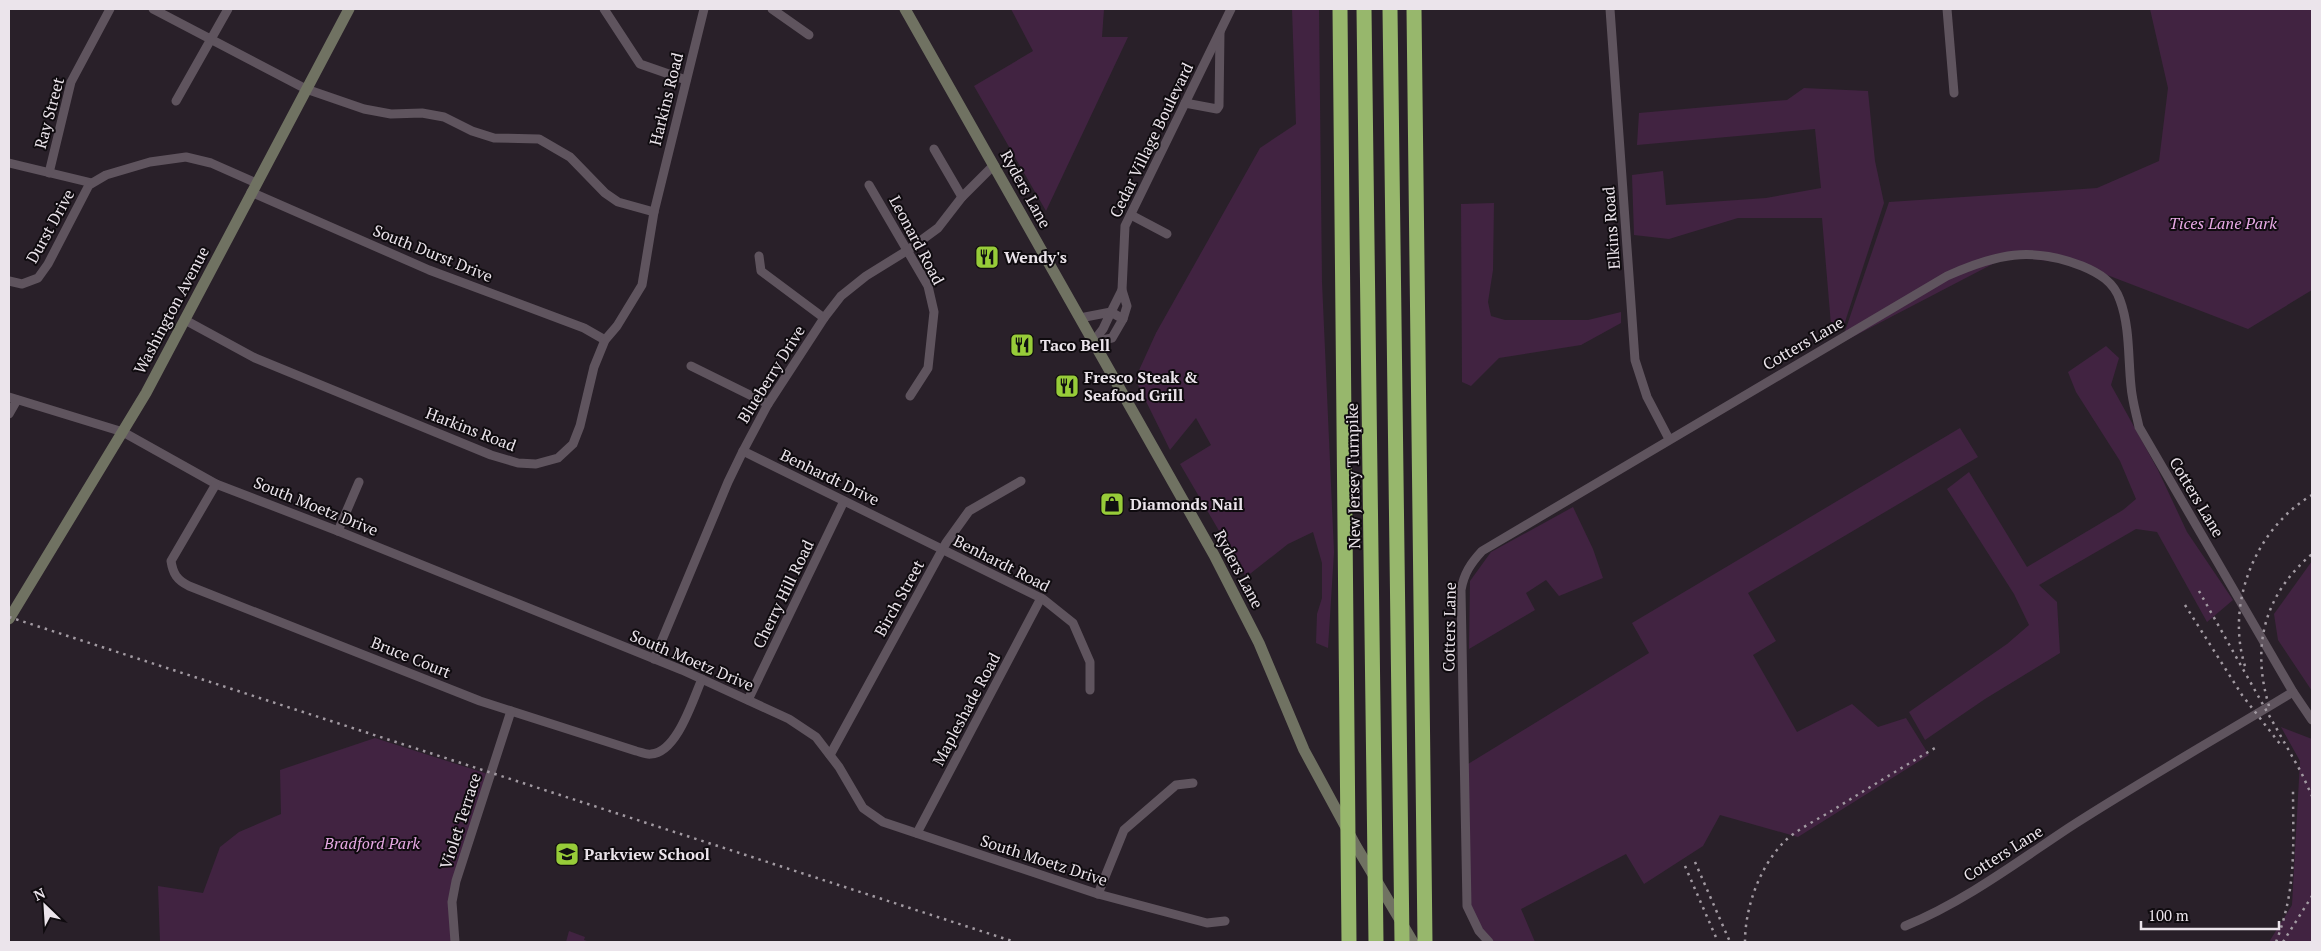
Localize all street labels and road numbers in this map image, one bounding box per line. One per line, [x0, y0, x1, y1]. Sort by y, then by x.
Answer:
street label: Harkins Road [644, 50, 688, 148]
street label: Cedar Village Boulevard [1104, 59, 1198, 221]
street label: Ray Street [29, 75, 69, 151]
street label: Ryders Lane [996, 146, 1056, 232]
street label: Durst Drive [21, 185, 79, 267]
street label: Elkins Road [1597, 186, 1625, 270]
street label: Leonard Road [884, 192, 950, 288]
street label: South Durst Drive [370, 219, 496, 287]
street label: Washington Avenue [128, 242, 214, 378]
street label: Cotters Lane [1759, 311, 1847, 375]
street label: Blueberry Drive [732, 321, 810, 427]
street label: Harkins Road [423, 402, 519, 456]
street label: New Jersey Turnpike [1341, 403, 1365, 549]
street label: Benhardt Drive [777, 443, 883, 511]
street label: Cotters Lane [2164, 453, 2230, 541]
street label: South Moetz Drive [251, 471, 381, 541]
street label: Ryders Lane [1209, 526, 1269, 612]
street label: Benhardt Road [950, 529, 1054, 597]
street label: Cherry Hill Road [747, 536, 819, 652]
street label: Birch Street [869, 556, 929, 640]
street label: Cotters Lane [1437, 582, 1461, 672]
street label: South Moetz Drive [627, 624, 757, 696]
street label: Bruce Court [368, 631, 454, 683]
street label: Mapleshade Road [927, 649, 1005, 769]
street label: Violet Terrace [434, 770, 486, 872]
street label: Cotters Lane [1959, 820, 2047, 886]
street label: South Moetz Drive [978, 829, 1110, 891]

